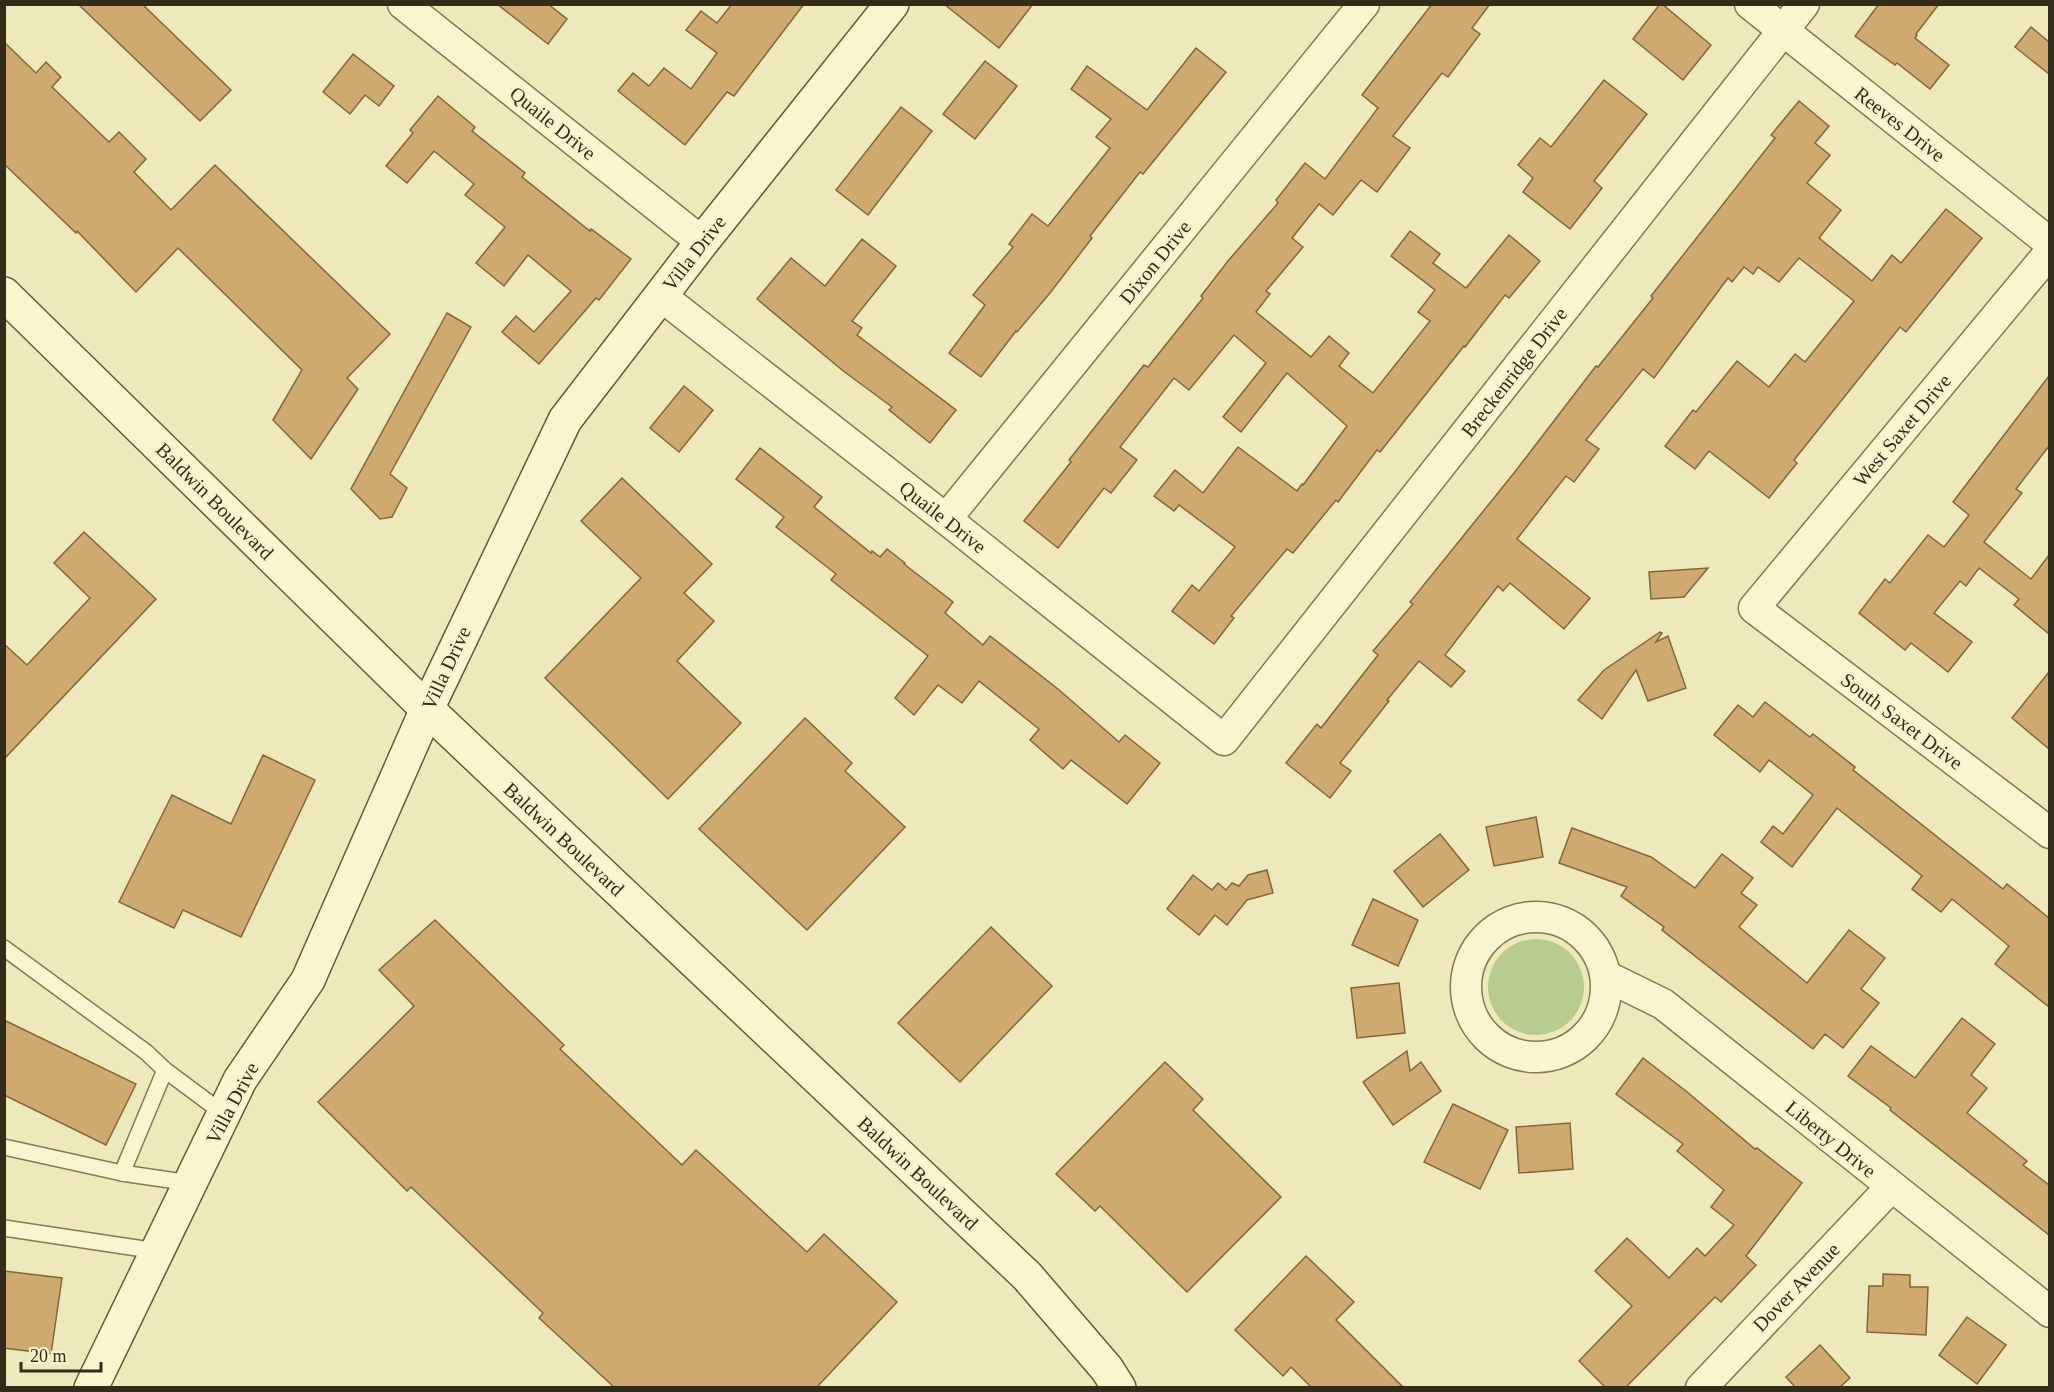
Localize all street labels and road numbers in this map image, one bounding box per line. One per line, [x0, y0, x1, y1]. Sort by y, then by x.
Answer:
street label: Quaile Drive [506, 82, 600, 164]
street label: Reeves Drive [1851, 82, 1950, 166]
street label: Villa Drive [658, 211, 730, 295]
street label: Dixon Drive [1115, 216, 1195, 308]
street label: Breckenridge Drive [1457, 303, 1572, 442]
street label: West Saxet Drive [1849, 369, 1955, 490]
street label: Baldwin Boulevard [152, 438, 278, 564]
street label: Quaile Drive [895, 476, 991, 558]
street label: Villa Drive [417, 623, 475, 713]
street label: South Saxet Drive [1837, 668, 1967, 774]
street label: Baldwin Boulevard [499, 778, 629, 900]
street label: Villa Drive [201, 1058, 263, 1148]
street label: Liberty Drive [1781, 1096, 1881, 1183]
street label: Baldwin Boulevard [853, 1112, 983, 1234]
street label: Dover Avenue [1748, 1238, 1844, 1336]

